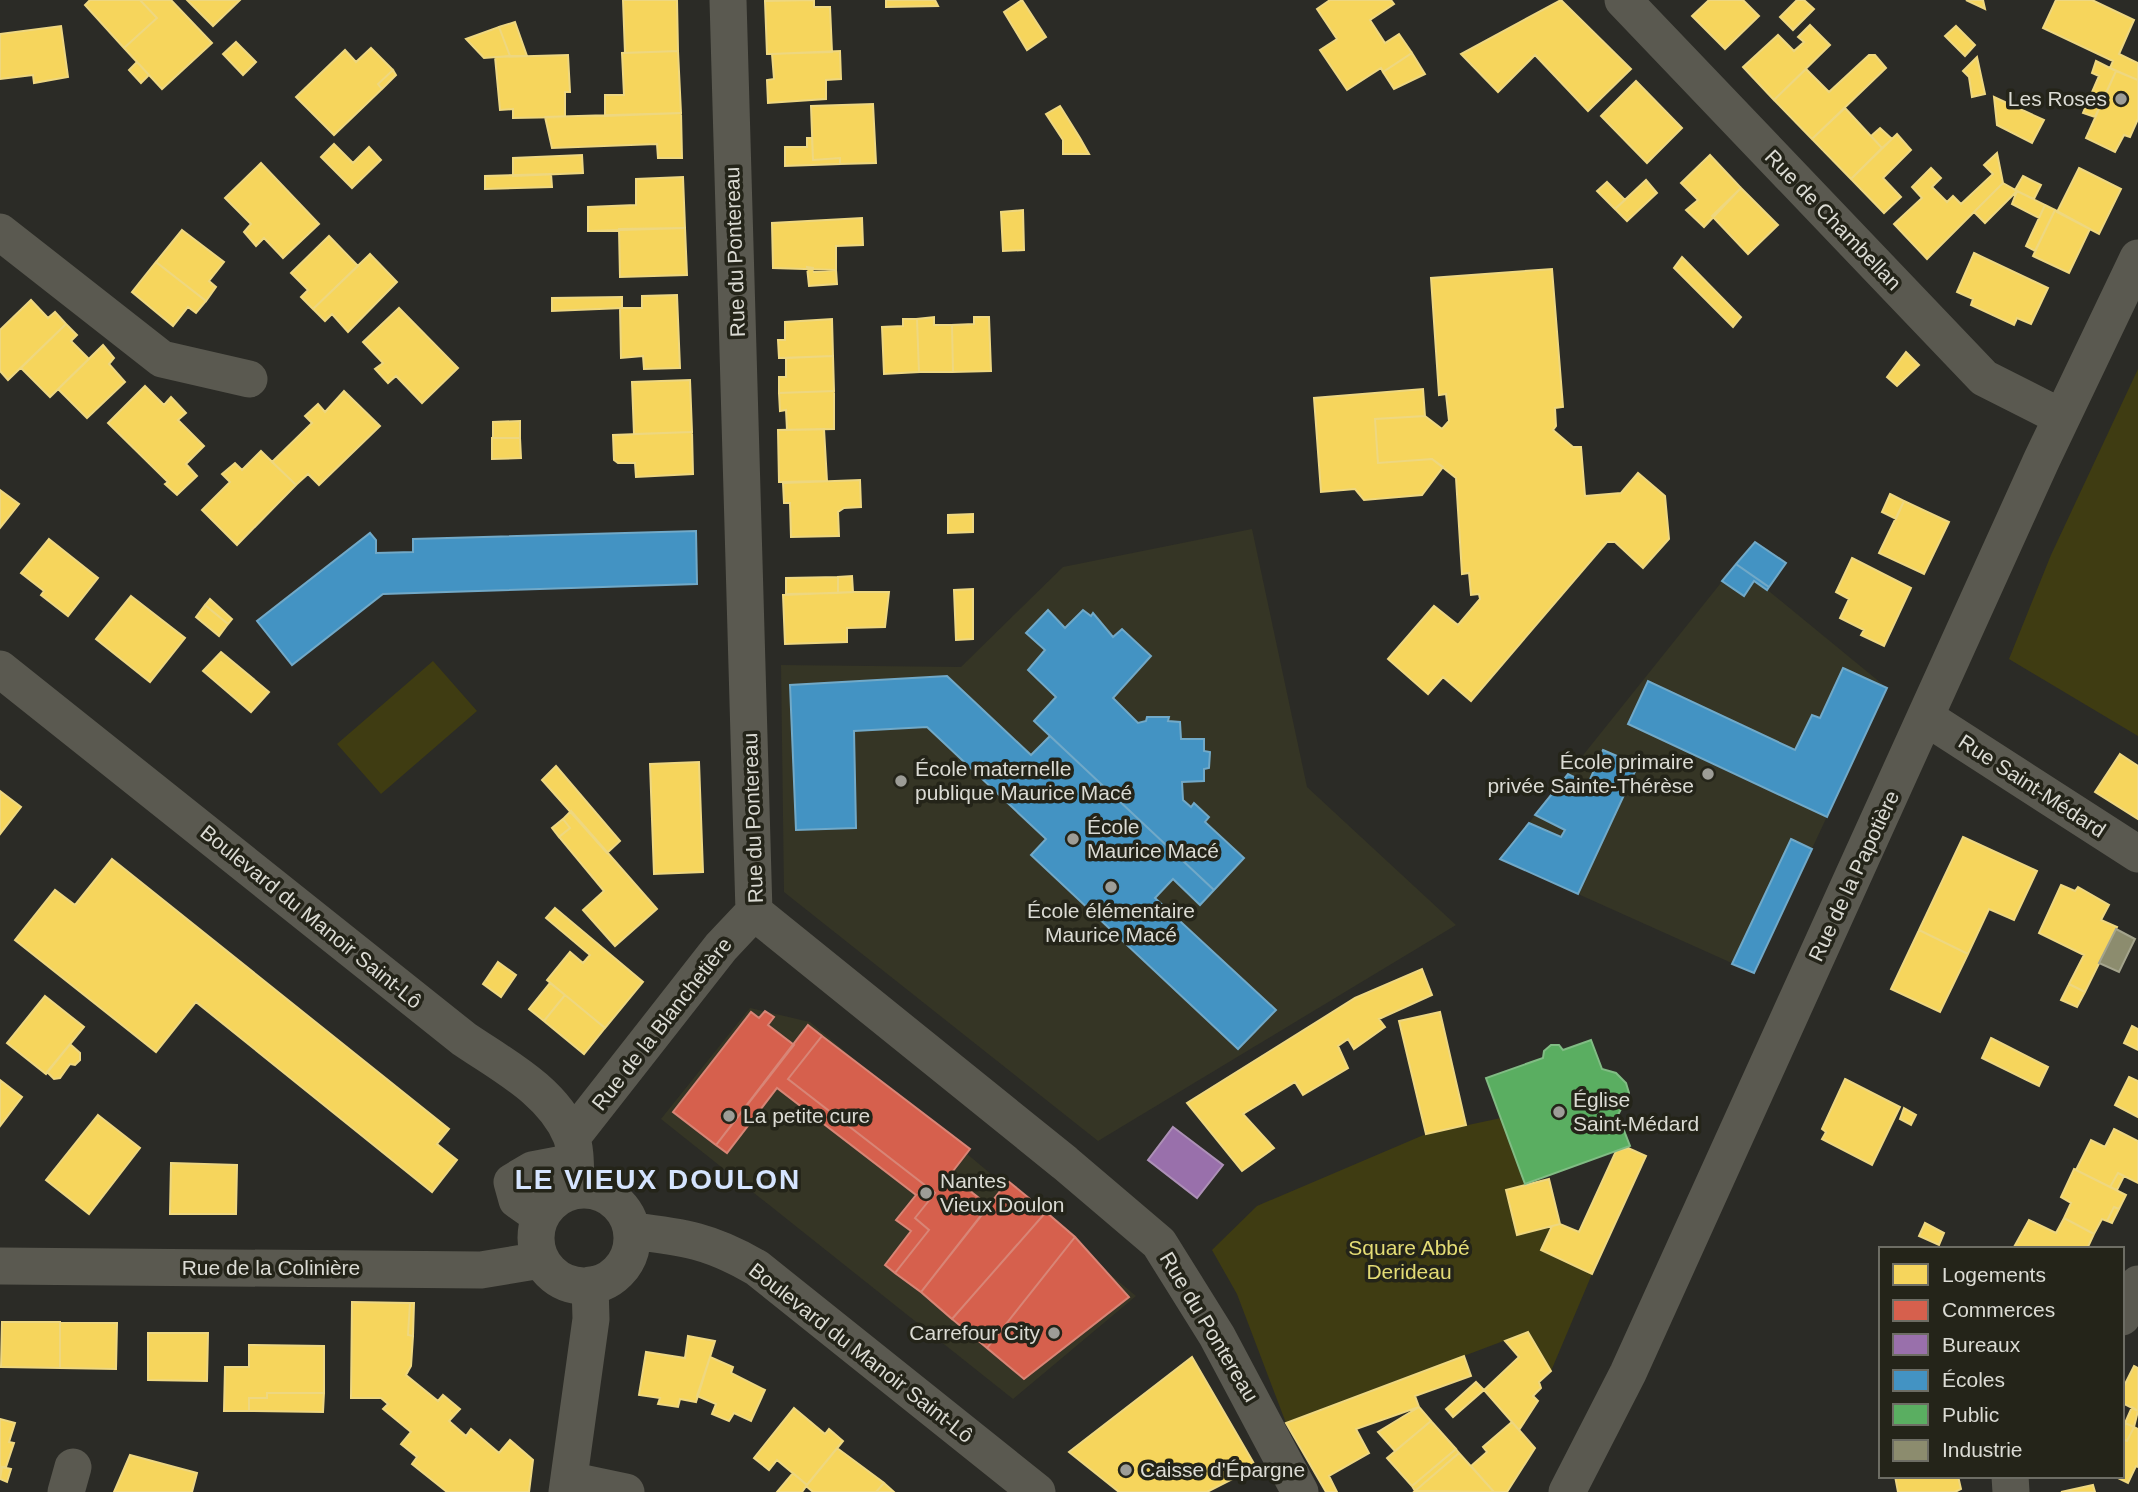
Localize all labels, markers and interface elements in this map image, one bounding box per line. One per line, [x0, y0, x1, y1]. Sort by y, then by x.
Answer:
place label: Les Roses [2008, 87, 2107, 110]
marker: Les Roses [2113, 91, 2129, 107]
street label: Rue de Chambellan [1761, 145, 1906, 294]
street label: Rue du Pontereau [720, 166, 749, 338]
street label: Rue Saint-Médard [1955, 730, 2110, 842]
street label: Rue du Pontereau [738, 732, 767, 904]
place label: École primaire privée Sainte-Thérèse [1487, 750, 1694, 797]
place label: École maternelle publique Maurice Macé [915, 757, 1132, 804]
marker: École primaire privée Sainte-Thérèse [1700, 766, 1716, 782]
marker: École maternelle publique Maurice Macé [893, 773, 909, 789]
street label: Rue de la Papotière [1804, 787, 1903, 965]
place label: École Maurice Macé [1087, 815, 1219, 862]
street label: Boulevard du Manoir Saint-Lô [196, 820, 427, 1013]
marker: École Maurice Macé [1065, 831, 1081, 847]
marker: École élémentaire Maurice Macé [1103, 879, 1119, 895]
place label: École élémentaire Maurice Macé [1027, 899, 1195, 946]
street label: Rue de la Blanchetière [587, 933, 736, 1114]
place label: Église Saint-Médard [1573, 1088, 1699, 1135]
place label: La petite cure [743, 1104, 870, 1127]
marker: Église Saint-Médard [1551, 1104, 1567, 1120]
marker: La petite cure [721, 1108, 737, 1124]
district label: LE VIEUX DOULON [515, 1164, 801, 1195]
place label: Nantes Vieux Doulon [940, 1169, 1065, 1216]
marker: Nantes Vieux Doulon [918, 1185, 934, 1201]
park label: Square Abbé Derideau [1348, 1236, 1470, 1283]
legend [1879, 1247, 2124, 1478]
street label: Rue du Pontereau [1156, 1248, 1263, 1406]
street label: Rue de la Colinière [182, 1256, 360, 1279]
street label: Boulevard du Manoir Saint-Lô [745, 1258, 978, 1447]
text: Logements [1942, 1263, 2046, 1286]
text: Commerces [1942, 1298, 2055, 1321]
place label: Carrefour City [909, 1321, 1040, 1344]
marker: Carrefour City [1046, 1325, 1062, 1341]
text: Bureaux [1942, 1333, 2021, 1356]
text: Écoles [1942, 1368, 2005, 1391]
text: Public [1942, 1403, 1999, 1426]
text: Industrie [1942, 1438, 2023, 1461]
place label: Caisse d'Épargne [1140, 1458, 1305, 1481]
marker: Caisse d'Épargne [1118, 1462, 1134, 1478]

